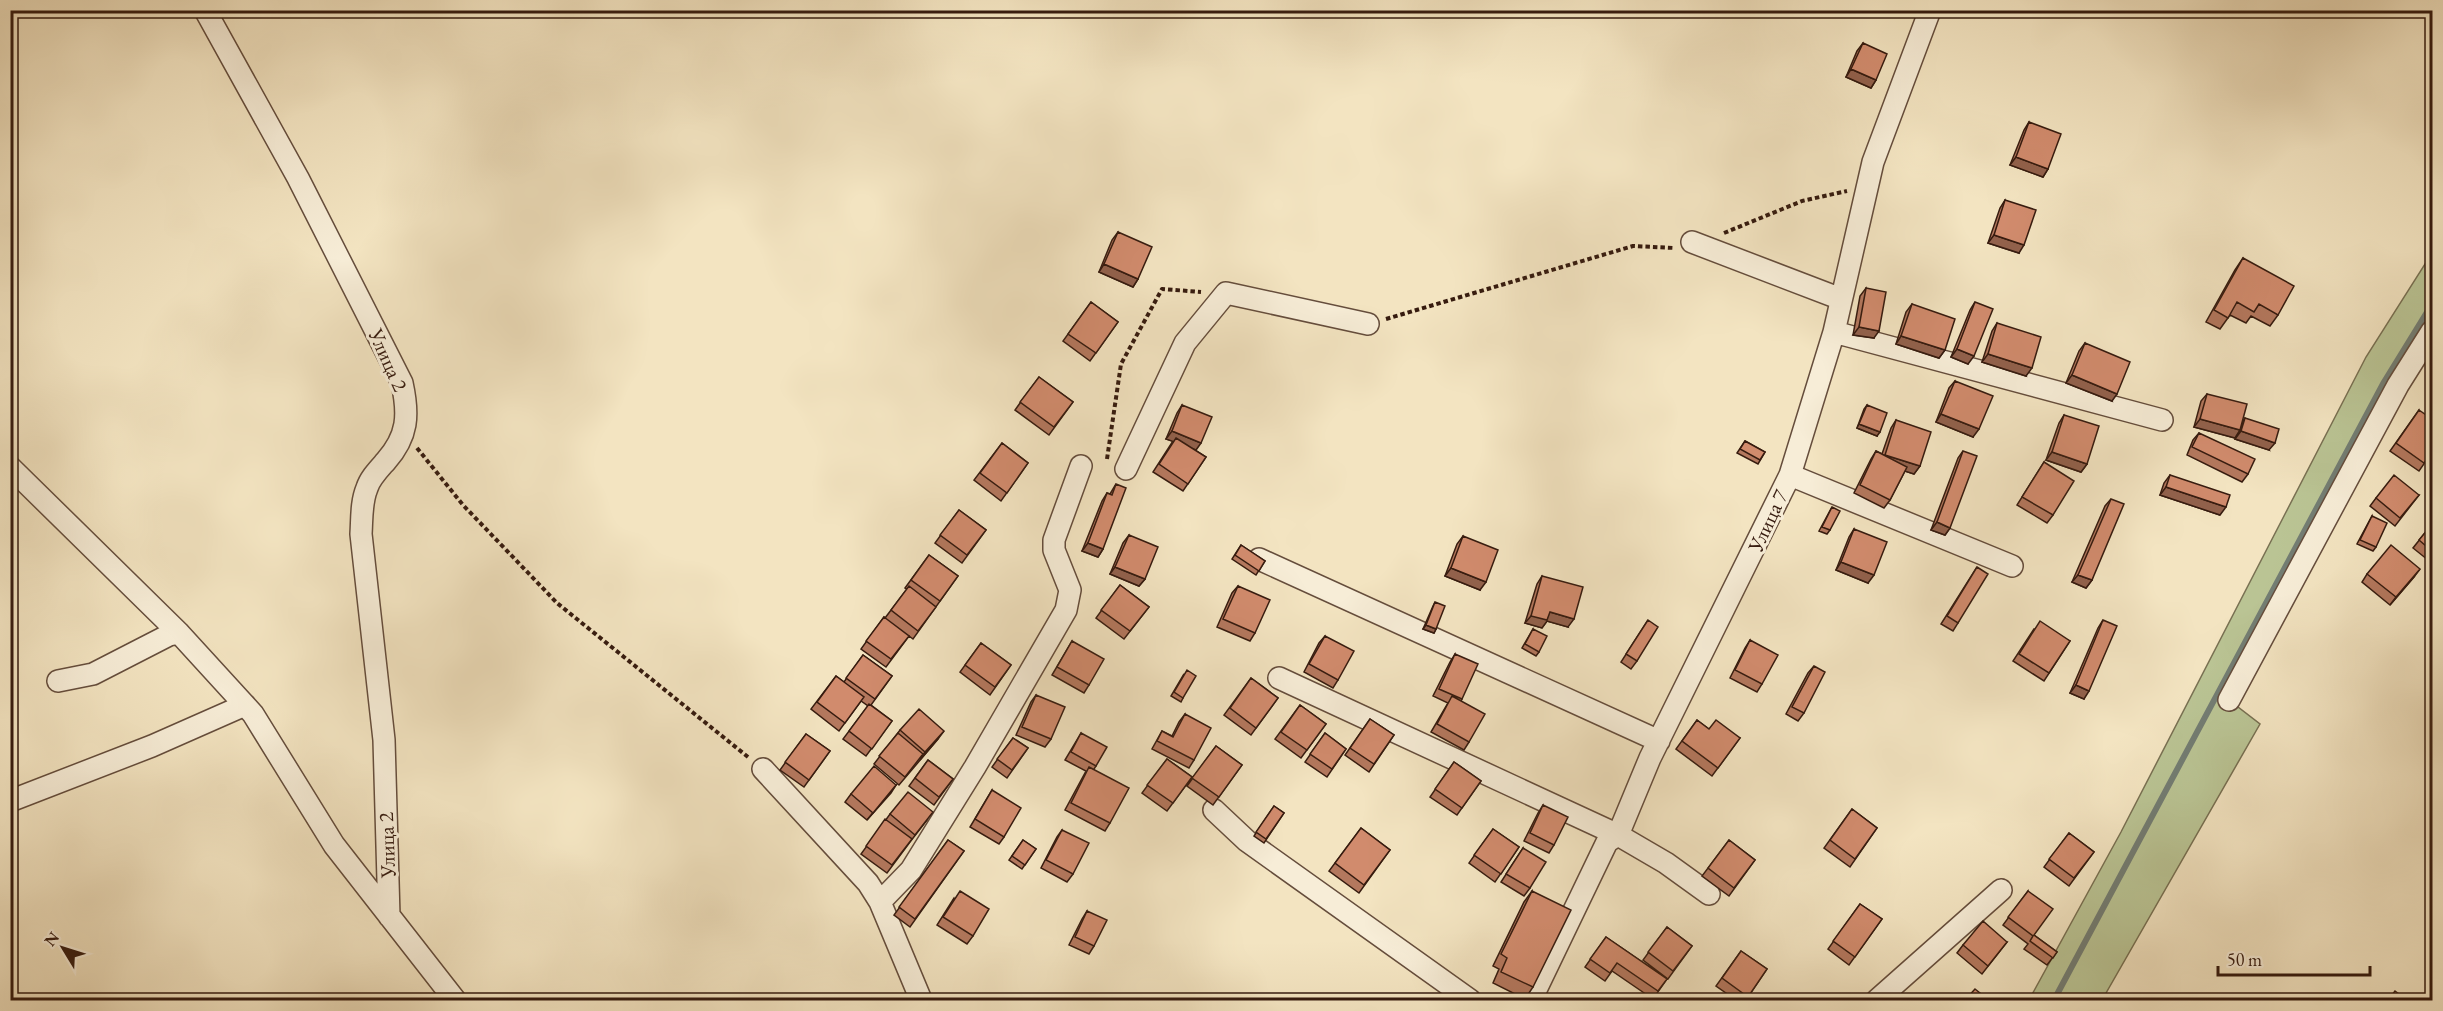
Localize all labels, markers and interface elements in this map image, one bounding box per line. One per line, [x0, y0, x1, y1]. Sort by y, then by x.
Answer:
street label: Улица 2 [362, 323, 414, 395]
street label: Улица 7 [1741, 484, 1794, 557]
street label: Улица 2 [372, 812, 401, 879]
north arrow [33, 918, 93, 978]
text: N [39, 927, 64, 951]
scale bar [2218, 939, 2370, 977]
text: 50 m [2227, 948, 2262, 971]

